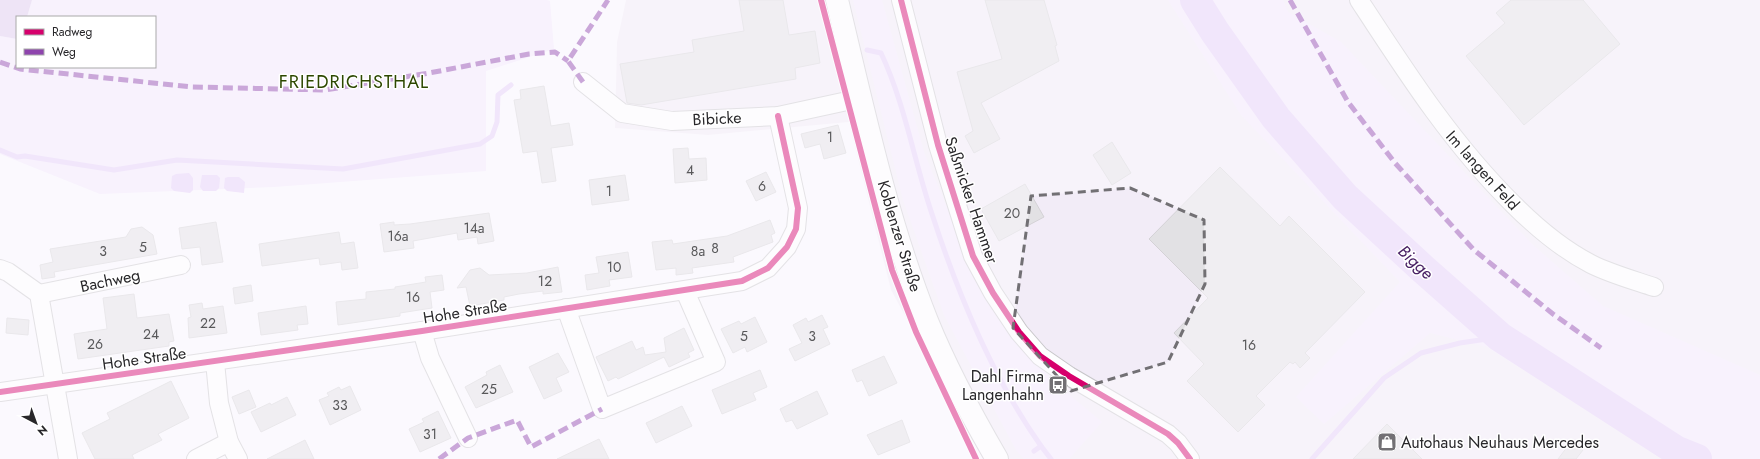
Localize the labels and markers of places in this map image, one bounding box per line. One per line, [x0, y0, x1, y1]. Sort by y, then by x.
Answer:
place label: Dahl Firma Langenhahn [962, 365, 1044, 406]
bus stop icon: Dahl Firma Langenhahn [1047, 374, 1069, 396]
shop icon: Autohaus Neuhaus Mercedes [1376, 431, 1398, 453]
place label: Autohaus Neuhaus Mercedes [1401, 431, 1599, 454]

